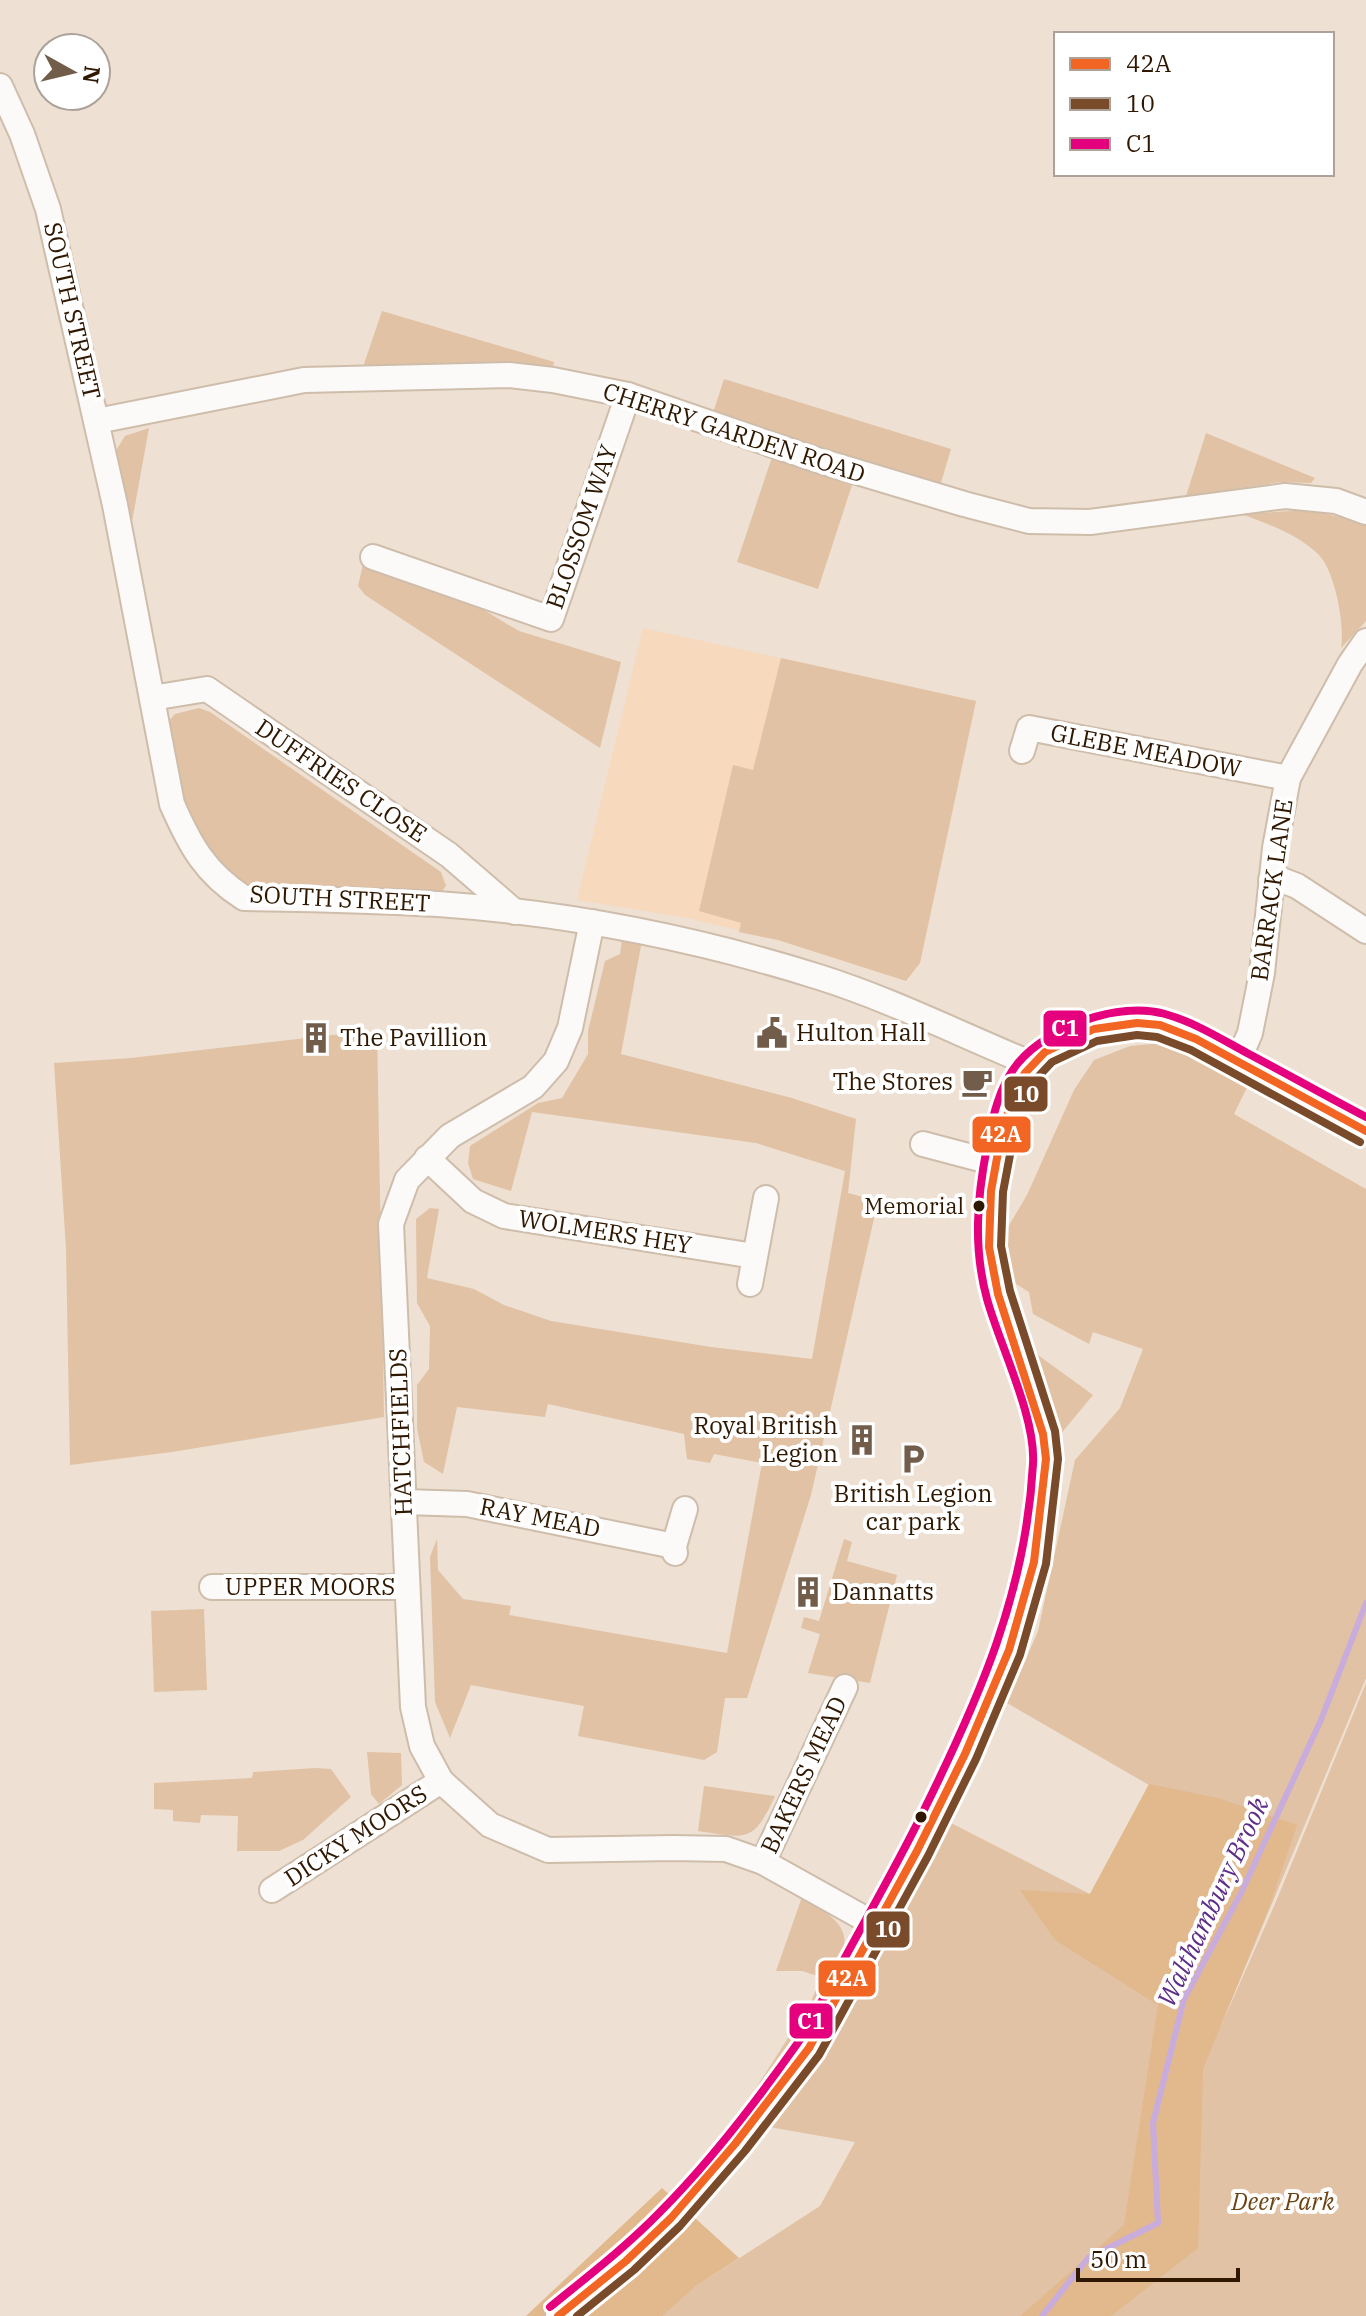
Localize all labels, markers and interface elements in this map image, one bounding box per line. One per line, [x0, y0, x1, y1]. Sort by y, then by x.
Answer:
north arrow [32, 32, 112, 112]
legend [1054, 32, 1334, 176]
text: 42A [1126, 47, 1172, 79]
text: N [77, 64, 108, 85]
text: 10 [1126, 87, 1155, 119]
text: C1 [1126, 127, 1156, 159]
street label: SOUTH STREET [37, 219, 109, 403]
street label: CHERRY GARDEN ROAD [599, 374, 870, 490]
street label: BLOSSOM WAY [538, 440, 624, 613]
street label: DUFFRIES CLOSE [250, 711, 434, 849]
street label: GLEBE MEADOW [1048, 716, 1244, 784]
street label: BARRACK LANE [1242, 797, 1300, 983]
street label: SOUTH STREET [249, 877, 431, 919]
line badge: C1 [1042, 1009, 1088, 1048]
text: C1 [1051, 1013, 1079, 1042]
public building icon: Hulton Hall [755, 1016, 789, 1050]
place label: Hulton Hall [796, 1016, 926, 1048]
building icon: The Pavillion [299, 1021, 333, 1055]
place label: The Pavillion [340, 1021, 488, 1053]
place label: The Stores [833, 1065, 953, 1097]
cafe icon: The Stores [960, 1065, 994, 1099]
line badge: 10 [1003, 1075, 1049, 1113]
text: 10 [1013, 1079, 1039, 1108]
line badge: 42A [971, 1115, 1032, 1154]
text: 42A [980, 1119, 1023, 1148]
place label: Memorial [864, 1191, 964, 1220]
marker: Memorial [971, 1198, 987, 1214]
street label: WOLMERS HEY [516, 1201, 694, 1261]
street label: HATCHFIELDS [381, 1348, 419, 1517]
place label: Royal British Legion [693, 1409, 838, 1469]
building icon: Royal British Legion [845, 1423, 879, 1457]
parking icon: British Legion car park [896, 1442, 930, 1476]
place label: British Legion car park [833, 1477, 993, 1537]
street label: RAY MEAD [477, 1490, 603, 1544]
street label: UPPER MOORS [225, 1570, 395, 1602]
building icon: Dannatts [791, 1575, 825, 1609]
place label: Dannatts [832, 1575, 934, 1607]
street label: BAKERS MEAD [753, 1691, 854, 1858]
street label: DICKY MOORS [278, 1777, 433, 1893]
water label: Walthambury Brook [1149, 1791, 1276, 2012]
unlabelled marker [913, 1809, 929, 1825]
line badge: 10 [865, 1910, 911, 1949]
text: 10 [875, 1914, 901, 1943]
line badge: 42A [817, 1959, 877, 1998]
text: 42A [826, 1963, 869, 1992]
line badge: C1 [788, 2002, 834, 2040]
text: C1 [797, 2006, 825, 2035]
park label: Deer Park [1231, 2185, 1335, 2217]
scale bar [1078, 2232, 1238, 2282]
text: 50 m [1090, 2243, 1147, 2275]

